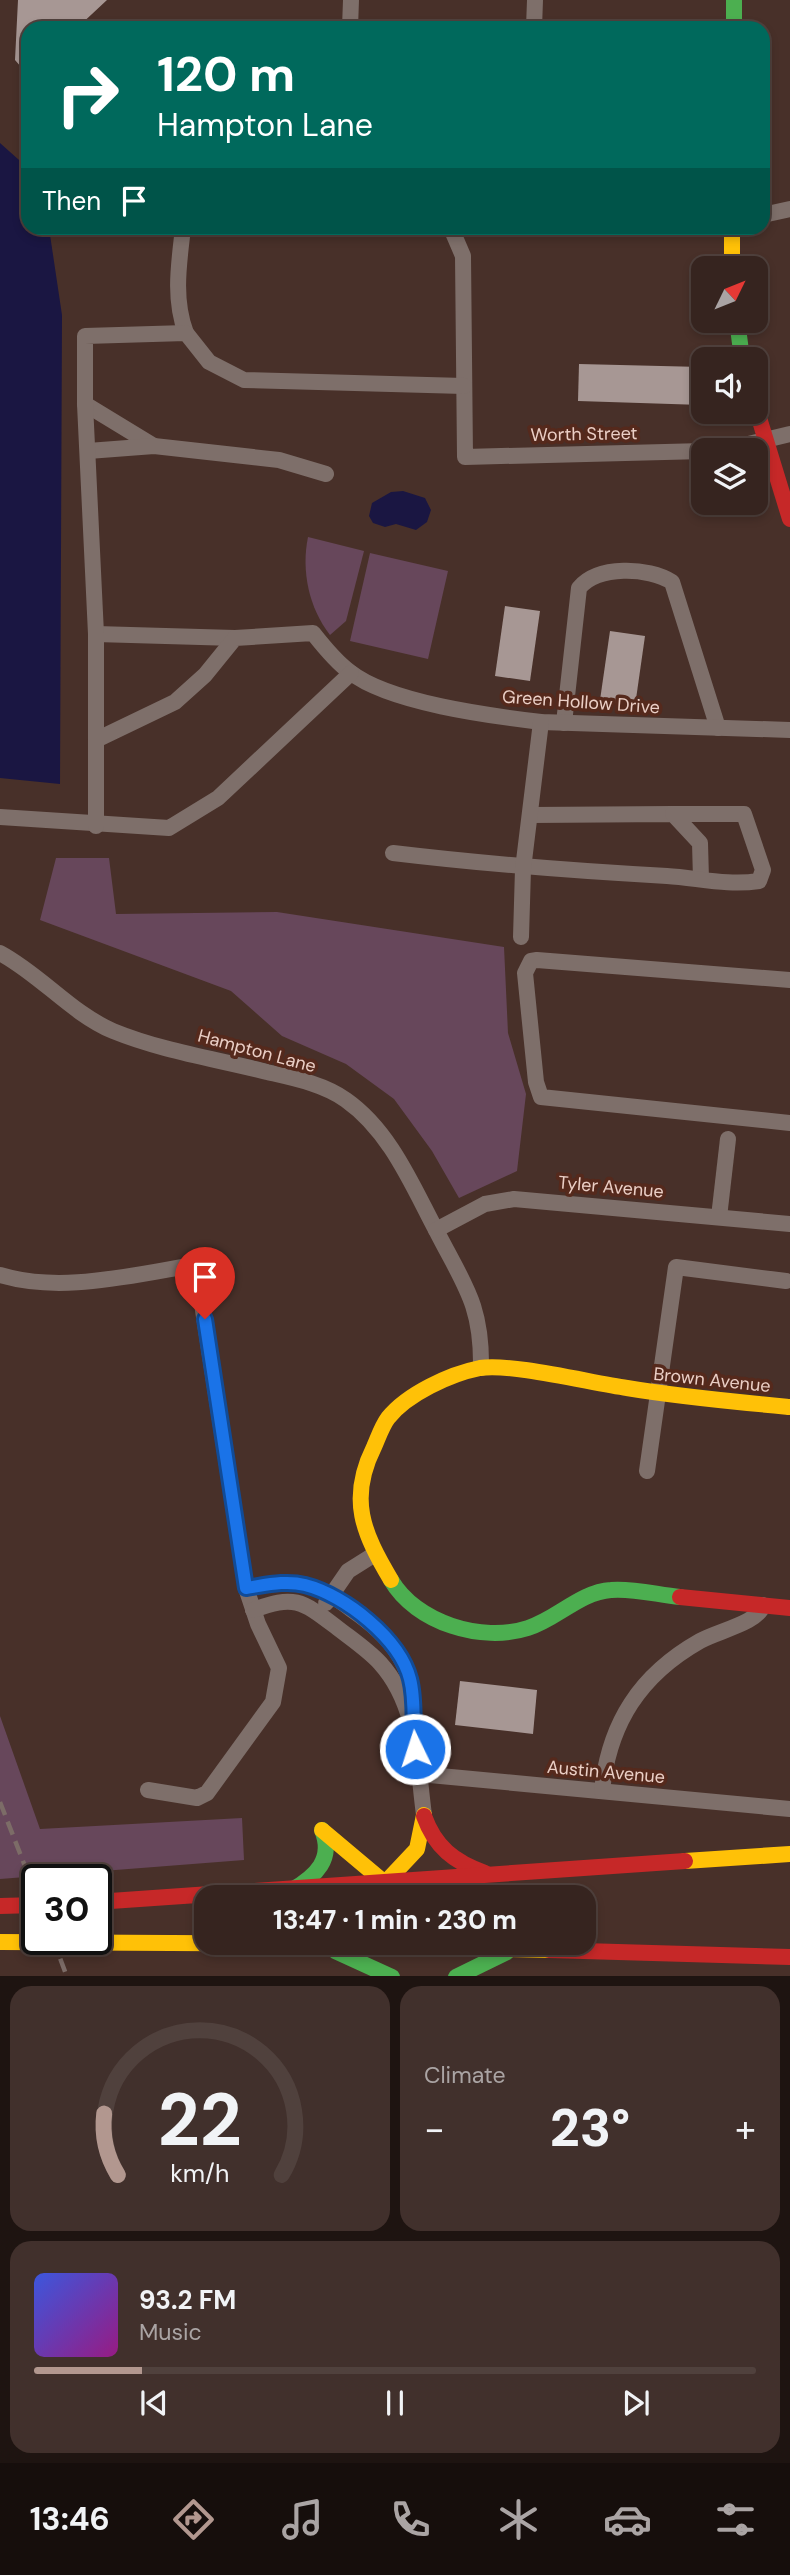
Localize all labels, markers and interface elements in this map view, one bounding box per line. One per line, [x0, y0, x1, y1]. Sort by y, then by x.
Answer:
text: 120 m [157, 42, 295, 106]
icon: right [42, 49, 133, 140]
text: Hampton Lane [157, 104, 373, 146]
icon: arrive [115, 182, 153, 220]
text: Then [42, 184, 101, 218]
north arrow [691, 256, 768, 332]
map controls [691, 256, 768, 515]
button: sound [691, 347, 768, 424]
street label: Worth Street [530, 421, 638, 447]
button: layers [691, 438, 768, 515]
street label: Green Hollow Drive [501, 685, 661, 719]
street label: Hampton Lane [195, 1024, 319, 1078]
street label: Tyler Avenue [557, 1170, 665, 1204]
pin [175, 1247, 235, 1319]
icon: arrive [186, 1258, 224, 1296]
street label: Brown Avenue [652, 1362, 772, 1398]
position arrow [378, 1712, 452, 1786]
street label: Austin Avenue [546, 1755, 666, 1789]
speed limit sign: 30 [21, 1864, 112, 1955]
text: 13:47 · 1 min · 230 m [273, 1903, 517, 1937]
text: Climate [424, 2060, 506, 2090]
text: 22 [158, 2073, 242, 2168]
text: 23° [550, 2094, 630, 2162]
text: − [424, 2104, 445, 2154]
text: + [735, 2104, 756, 2154]
text: km/h [170, 2156, 230, 2189]
text: 93.2 FM [139, 2283, 236, 2317]
text: Music [139, 2317, 202, 2347]
icon: previous [135, 2384, 173, 2422]
icon: pause [376, 2384, 414, 2422]
icon: next [617, 2384, 655, 2422]
icon: directions [169, 2495, 218, 2544]
icon: music [278, 2495, 327, 2544]
icon: phone [386, 2495, 435, 2544]
icon: climate [494, 2495, 543, 2544]
icon: car [603, 2495, 652, 2544]
icon: filters [711, 2495, 760, 2544]
text: 13:46 [30, 2498, 110, 2540]

